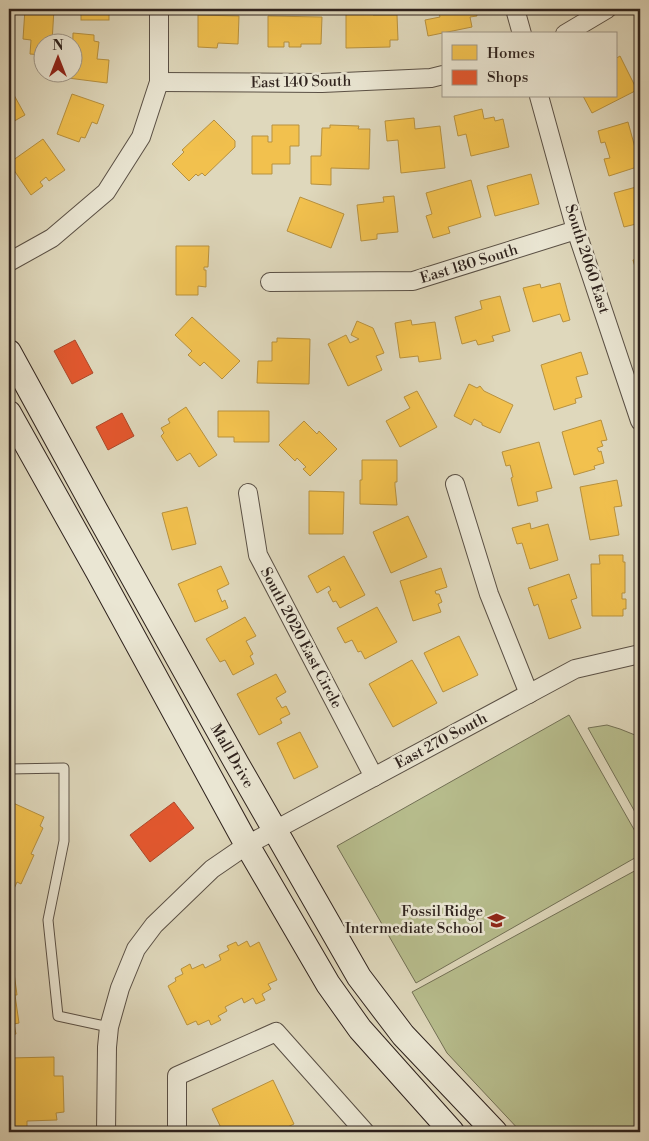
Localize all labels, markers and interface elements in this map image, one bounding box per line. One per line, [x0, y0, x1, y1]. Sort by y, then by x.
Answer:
north arrow [32, 32, 82, 82]
legend [442, 32, 616, 98]
text: N [52, 37, 64, 55]
text: Homes [487, 44, 535, 63]
text: Shops [487, 68, 528, 87]
street label: East 140 South [250, 72, 352, 92]
street label: South 2060 East [560, 202, 614, 317]
street label: East 180 South [418, 240, 520, 288]
street label: South 2020 East Circle [256, 564, 346, 712]
street label: East 270 South [392, 709, 490, 773]
street label: Mall Drive [206, 720, 258, 792]
place label: Fossil Ridge Intermediate School [345, 902, 484, 938]
school or university icon: Fossil Ridge Intermediate School [487, 910, 507, 930]

